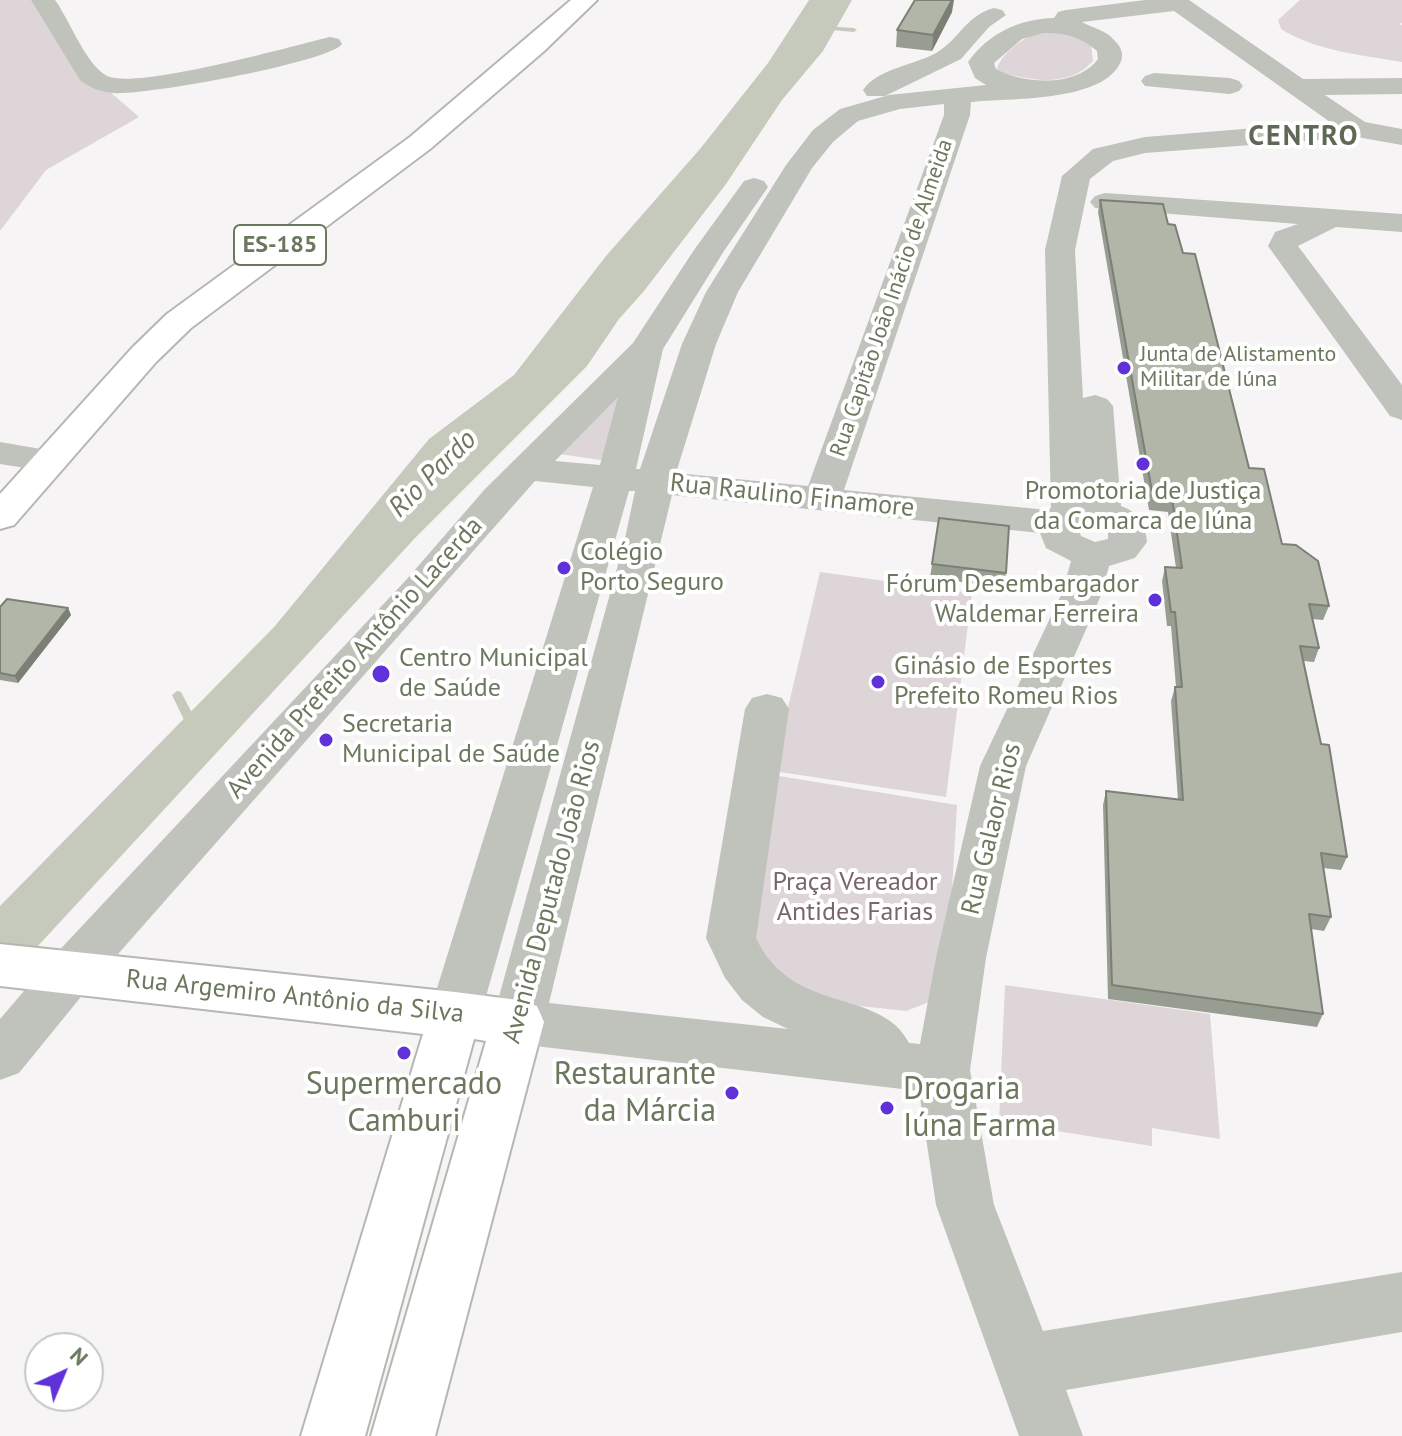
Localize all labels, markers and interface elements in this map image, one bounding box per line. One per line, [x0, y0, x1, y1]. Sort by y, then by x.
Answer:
district label: CENTRO [1248, 120, 1360, 154]
street label: Rua Capitão João Inácio de Almeida [825, 136, 959, 460]
road number: ES-185 [234, 225, 326, 265]
place label: Junta de Alistamento Militar de Iúna [1140, 342, 1336, 394]
marker: Junta de Alistamento Militar de Iúna [1115, 359, 1133, 377]
water label: Rio Pardo [382, 423, 484, 525]
marker: Promotoria de Justiça da Comarca de Iúna [1134, 455, 1152, 473]
street label: Rua Raulino Finamore [668, 468, 916, 524]
place label: Promotoria de Justiça da Comarca de Iúna [1025, 476, 1261, 538]
street label: Avenida Prefeito Antônio Lacerda [220, 511, 490, 805]
place label: Colégio Porto Seguro [580, 537, 724, 598]
marker: Colégio Porto Seguro [555, 559, 573, 577]
place label: Fórum Desembargador Waldemar Ferreira [886, 569, 1139, 630]
marker: Fórum Desembargador Waldemar Ferreira [1146, 591, 1164, 609]
place label: Centro Municipal de Saúde [399, 643, 588, 704]
place label: Ginásio de Esportes Prefeito Romeu Rios [894, 651, 1118, 712]
marker: Centro Municipal de Saúde [370, 663, 392, 685]
marker: Ginásio de Esportes Prefeito Romeu Rios [869, 673, 887, 691]
place label: Secretaria Municipal de Saúde [342, 709, 560, 770]
marker: Secretaria Municipal de Saúde [317, 731, 335, 749]
street label: Avenida Deputado João Rios [497, 737, 607, 1047]
street label: Rua Galaor Rios [956, 740, 1028, 918]
park label: Praça Vereador Antides Farias [772, 867, 938, 928]
street label: Rua Argemiro Antônio da Silva [124, 964, 466, 1030]
marker: Supermercado Camburi [395, 1044, 413, 1062]
place label: Restaurante da Márcia [554, 1056, 716, 1131]
place label: Supermercado Camburi [306, 1066, 502, 1141]
place label: Drogaria Iúna Farma [903, 1071, 1057, 1146]
marker: Restaurante da Márcia [723, 1084, 741, 1102]
marker: Drogaria Iúna Farma [878, 1099, 896, 1117]
north arrow [24, 1332, 104, 1412]
text: N [64, 1341, 94, 1371]

